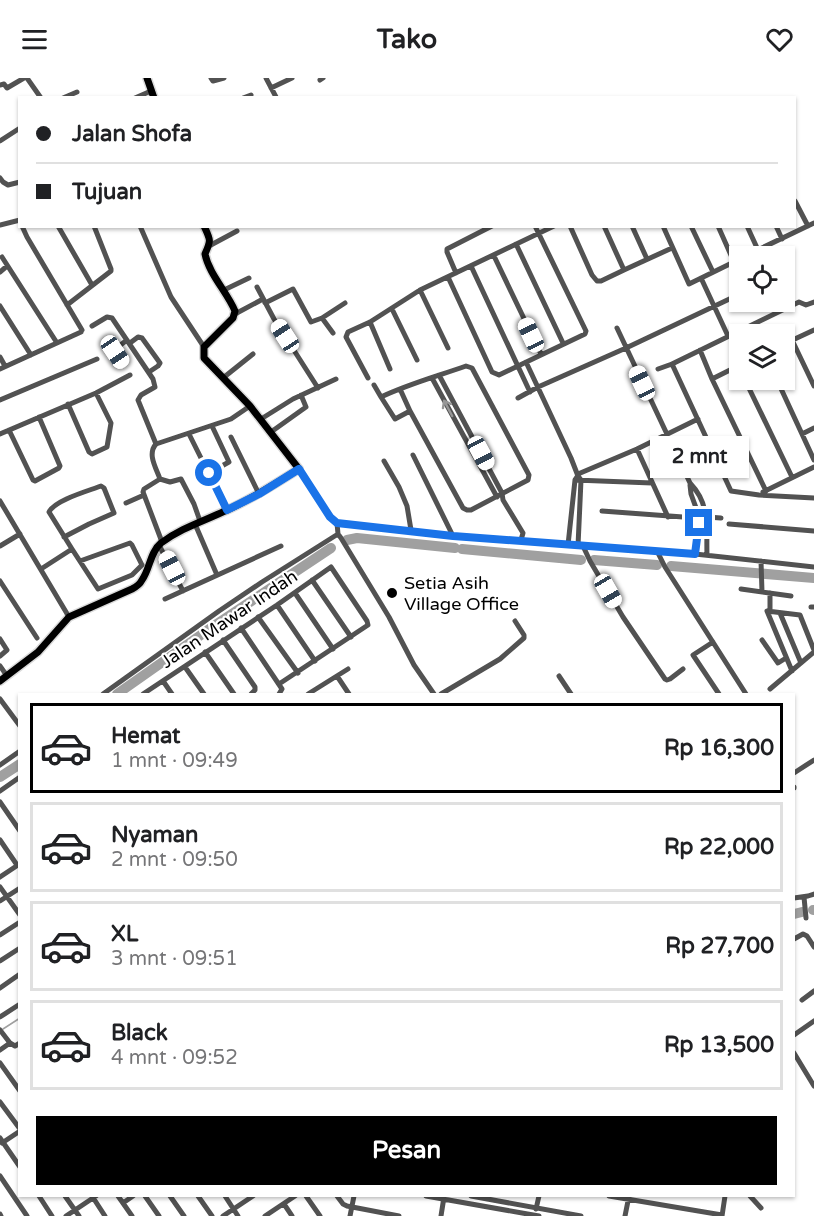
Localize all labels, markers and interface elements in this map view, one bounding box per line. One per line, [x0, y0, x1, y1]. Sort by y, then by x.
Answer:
icon: menu [18, 23, 51, 56]
text: Tako [377, 23, 437, 56]
icon: heart [763, 23, 796, 56]
text: Jalan Shofa [72, 121, 192, 147]
text: Tujuan [72, 179, 142, 205]
map controls [729, 246, 795, 390]
button: locate [729, 246, 795, 312]
car [515, 315, 547, 355]
car [268, 316, 302, 356]
button: layers [729, 324, 795, 390]
car [97, 332, 133, 372]
car [626, 363, 658, 403]
one-way arrow [442, 400, 454, 417]
car [465, 433, 497, 473]
callout: 2 mnt [650, 436, 748, 478]
text: 2 mnt [672, 445, 727, 469]
route start [195, 459, 222, 486]
route end [685, 509, 712, 536]
car [156, 548, 188, 588]
street label: Jalan Mawar Indah [156, 565, 302, 673]
car [591, 571, 625, 611]
place label: Setia Asih Village Office [404, 572, 519, 615]
marker: Setia Asih Village Office [385, 586, 399, 600]
icon: car [39, 721, 93, 775]
text: Hemat [111, 723, 180, 749]
text: Rp 16,300 [664, 735, 774, 761]
text: 1 mnt · 09:49 [111, 749, 238, 773]
icon: car [39, 820, 93, 874]
text: Nyaman [111, 822, 198, 848]
text: Rp 22,000 [664, 834, 774, 860]
text: 2 mnt · 09:50 [111, 848, 238, 872]
icon: car [39, 919, 93, 973]
text: XL [111, 921, 138, 947]
text: Rp 27,700 [665, 933, 774, 959]
text: 3 mnt · 09:51 [111, 947, 238, 971]
icon: car [39, 1018, 93, 1072]
text: Black [111, 1020, 168, 1046]
text: Rp 13,500 [664, 1032, 774, 1058]
text: 4 mnt · 09:52 [111, 1046, 238, 1070]
button: Pesan [36, 1116, 777, 1185]

